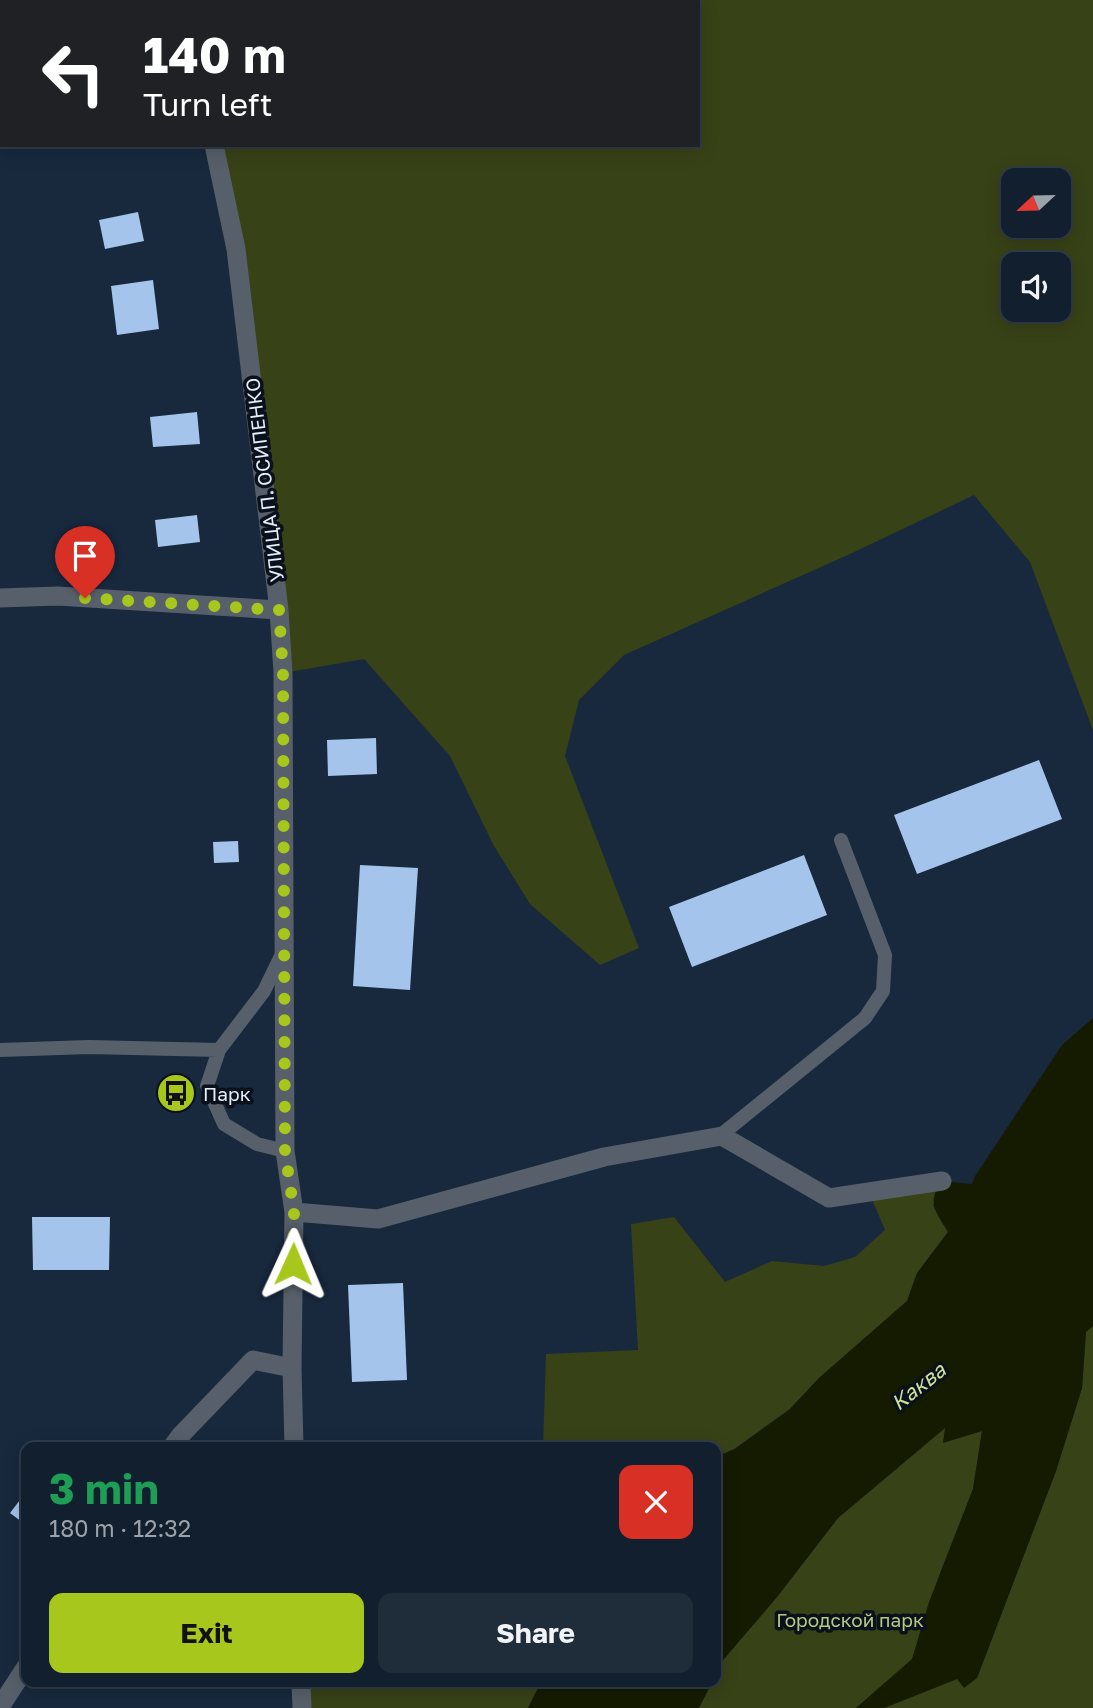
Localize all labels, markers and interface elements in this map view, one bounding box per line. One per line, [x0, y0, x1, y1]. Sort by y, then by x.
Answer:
text: 140 m [143, 25, 286, 84]
icon: left [28, 28, 119, 119]
text: Turn left [143, 85, 272, 123]
north arrow [1001, 168, 1071, 238]
map controls [1001, 168, 1071, 322]
button: sound [1001, 252, 1071, 322]
street label: УЛИЦА П. ОСИПЕНКО [240, 377, 288, 583]
pin [55, 526, 115, 598]
icon: arrive [66, 537, 104, 575]
bus stop icon: Парк [155, 1072, 197, 1114]
place label: Парк [203, 1082, 251, 1105]
position arrow [256, 1227, 330, 1301]
water label: Каква [886, 1356, 951, 1415]
text: 3 min [49, 1463, 159, 1513]
button: close [619, 1465, 693, 1539]
text: 180 m · 12:32 [49, 1514, 191, 1542]
button: Exit [49, 1593, 364, 1673]
button: Share [378, 1593, 693, 1673]
park label: Городской парк [776, 1608, 924, 1631]

